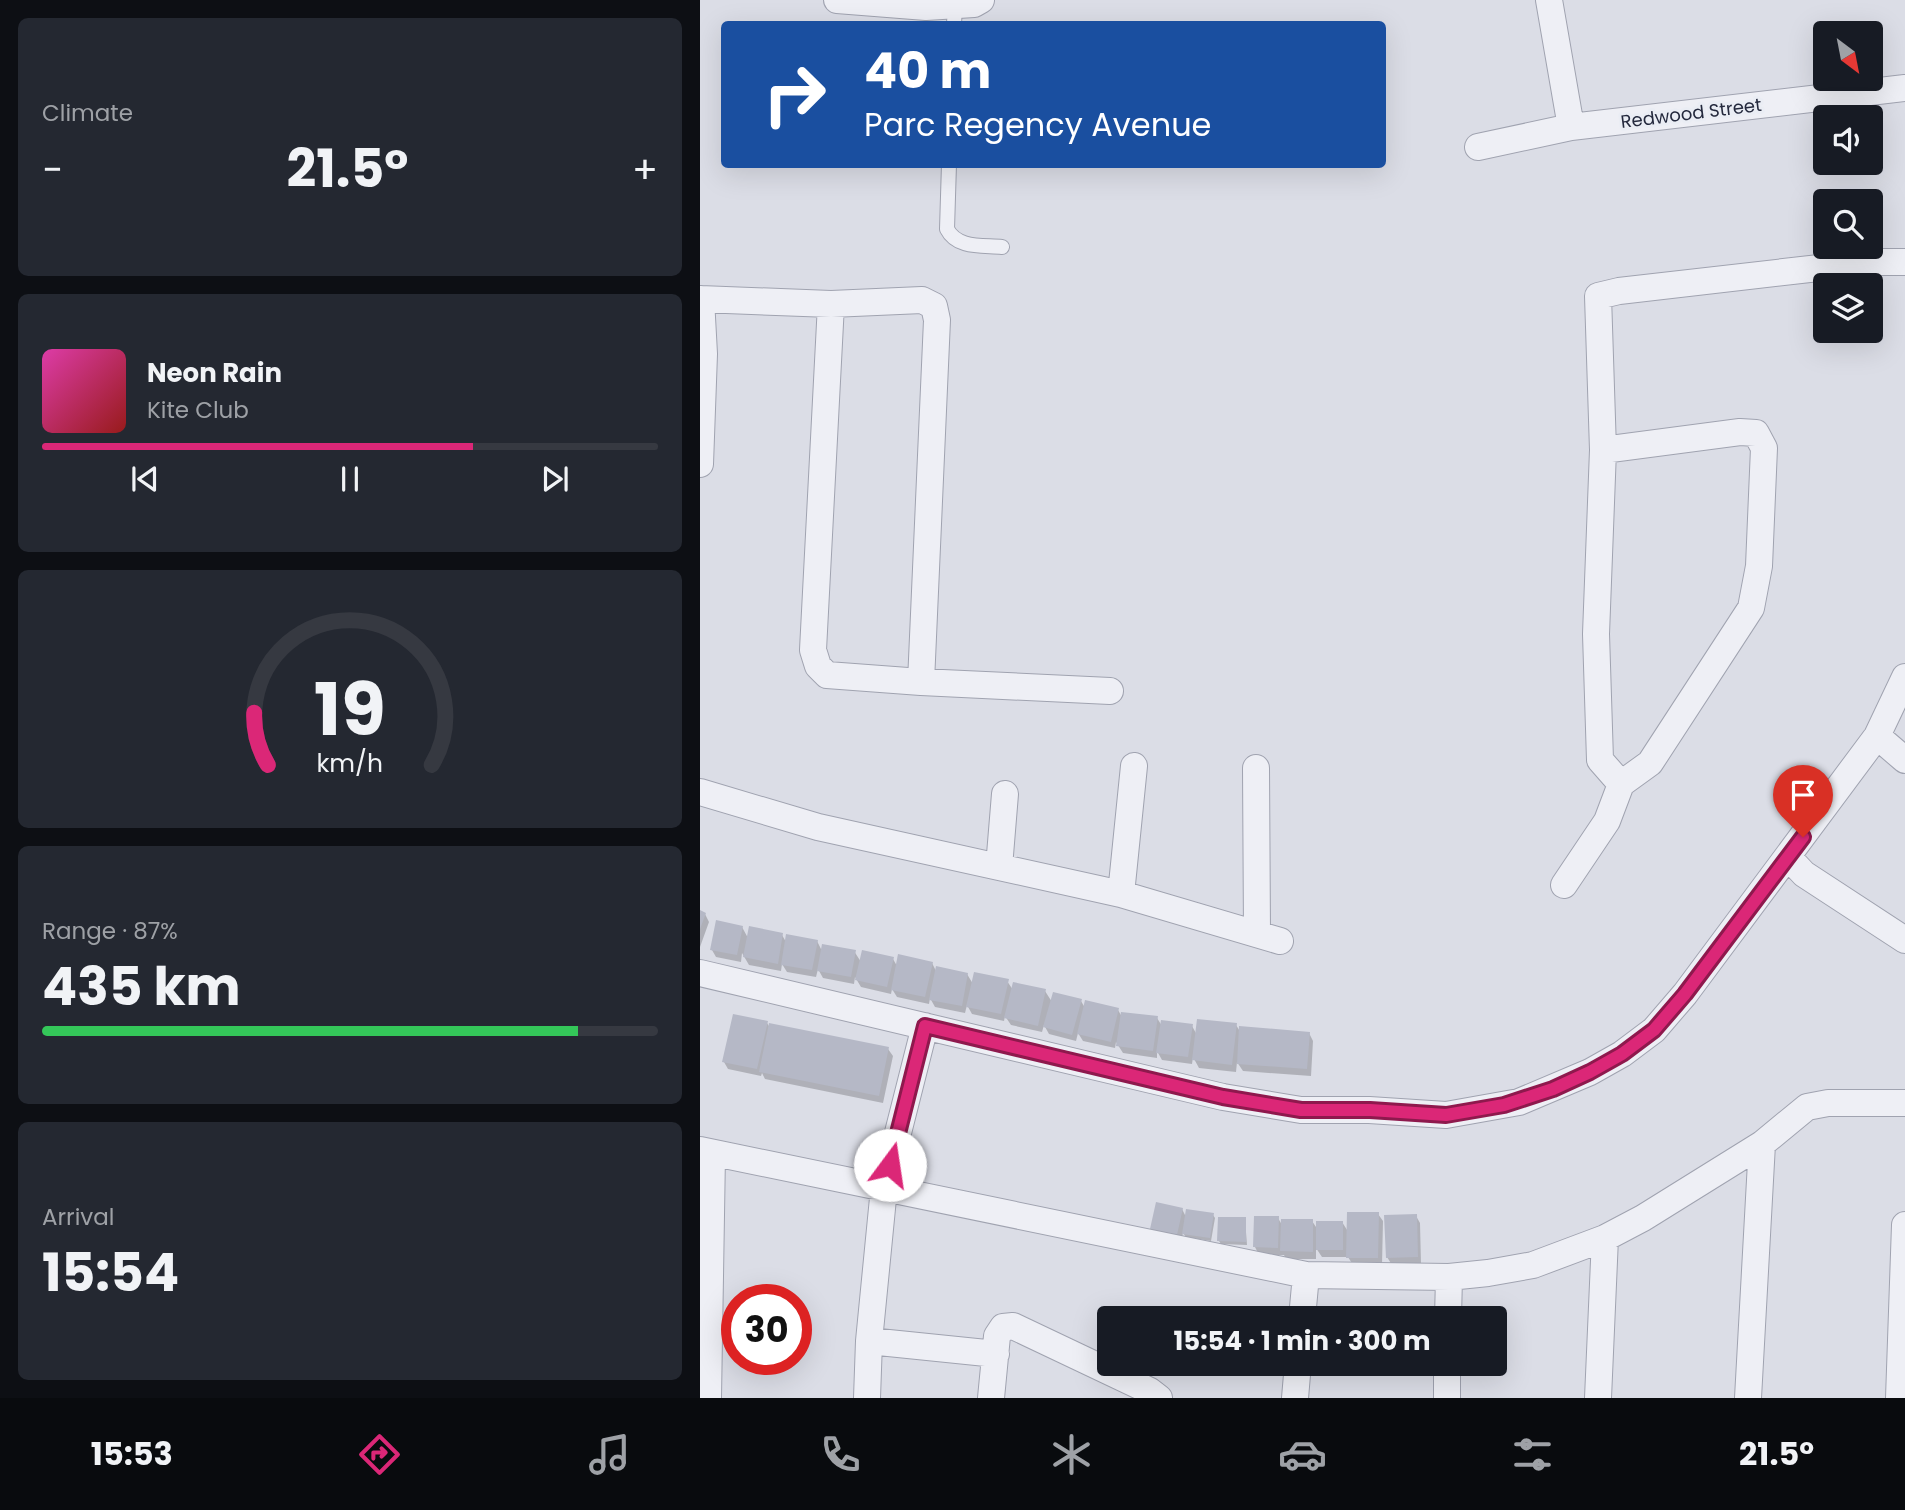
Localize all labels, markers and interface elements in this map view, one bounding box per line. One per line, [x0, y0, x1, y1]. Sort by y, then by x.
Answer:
north arrow [1813, 21, 1883, 91]
map controls [1813, 21, 1883, 343]
text: 40 m [864, 37, 991, 105]
icon: right [749, 49, 840, 140]
street label: Redwood Street [1619, 92, 1763, 134]
text: Climate [42, 97, 133, 129]
text: Parc Regency Avenue [864, 102, 1211, 147]
button: sound [1813, 105, 1883, 175]
text: 21.5° [287, 132, 408, 205]
text: − [42, 143, 63, 196]
text: + [632, 143, 658, 196]
button: search [1813, 189, 1883, 259]
button: layers [1813, 273, 1883, 343]
text: Neon Rain [147, 355, 282, 391]
text: Kite Club [147, 394, 249, 426]
icon: previous [126, 460, 164, 498]
icon: pause [331, 460, 369, 498]
icon: next [536, 460, 574, 498]
text: 19 [314, 659, 386, 760]
text: km/h [317, 746, 383, 781]
pin [1773, 765, 1833, 837]
icon: arrive [1784, 776, 1822, 814]
text: Range · 87% [42, 915, 178, 947]
text: 435 km [42, 950, 241, 1023]
position arrow [853, 1128, 927, 1202]
text: Arrival [42, 1201, 114, 1233]
text: 15:54 [42, 1236, 179, 1309]
speed limit sign: 30 [721, 1284, 812, 1375]
text: 15:54 · 1 min · 300 m [1174, 1323, 1430, 1359]
icon: directions [355, 1430, 404, 1479]
icon: music [585, 1430, 634, 1479]
icon: phone [816, 1430, 865, 1479]
icon: climate [1047, 1430, 1096, 1479]
icon: car [1278, 1430, 1327, 1479]
icon: filters [1508, 1430, 1557, 1479]
text: 15:53 [91, 1431, 173, 1476]
text: 21.5° [1739, 1431, 1814, 1476]

